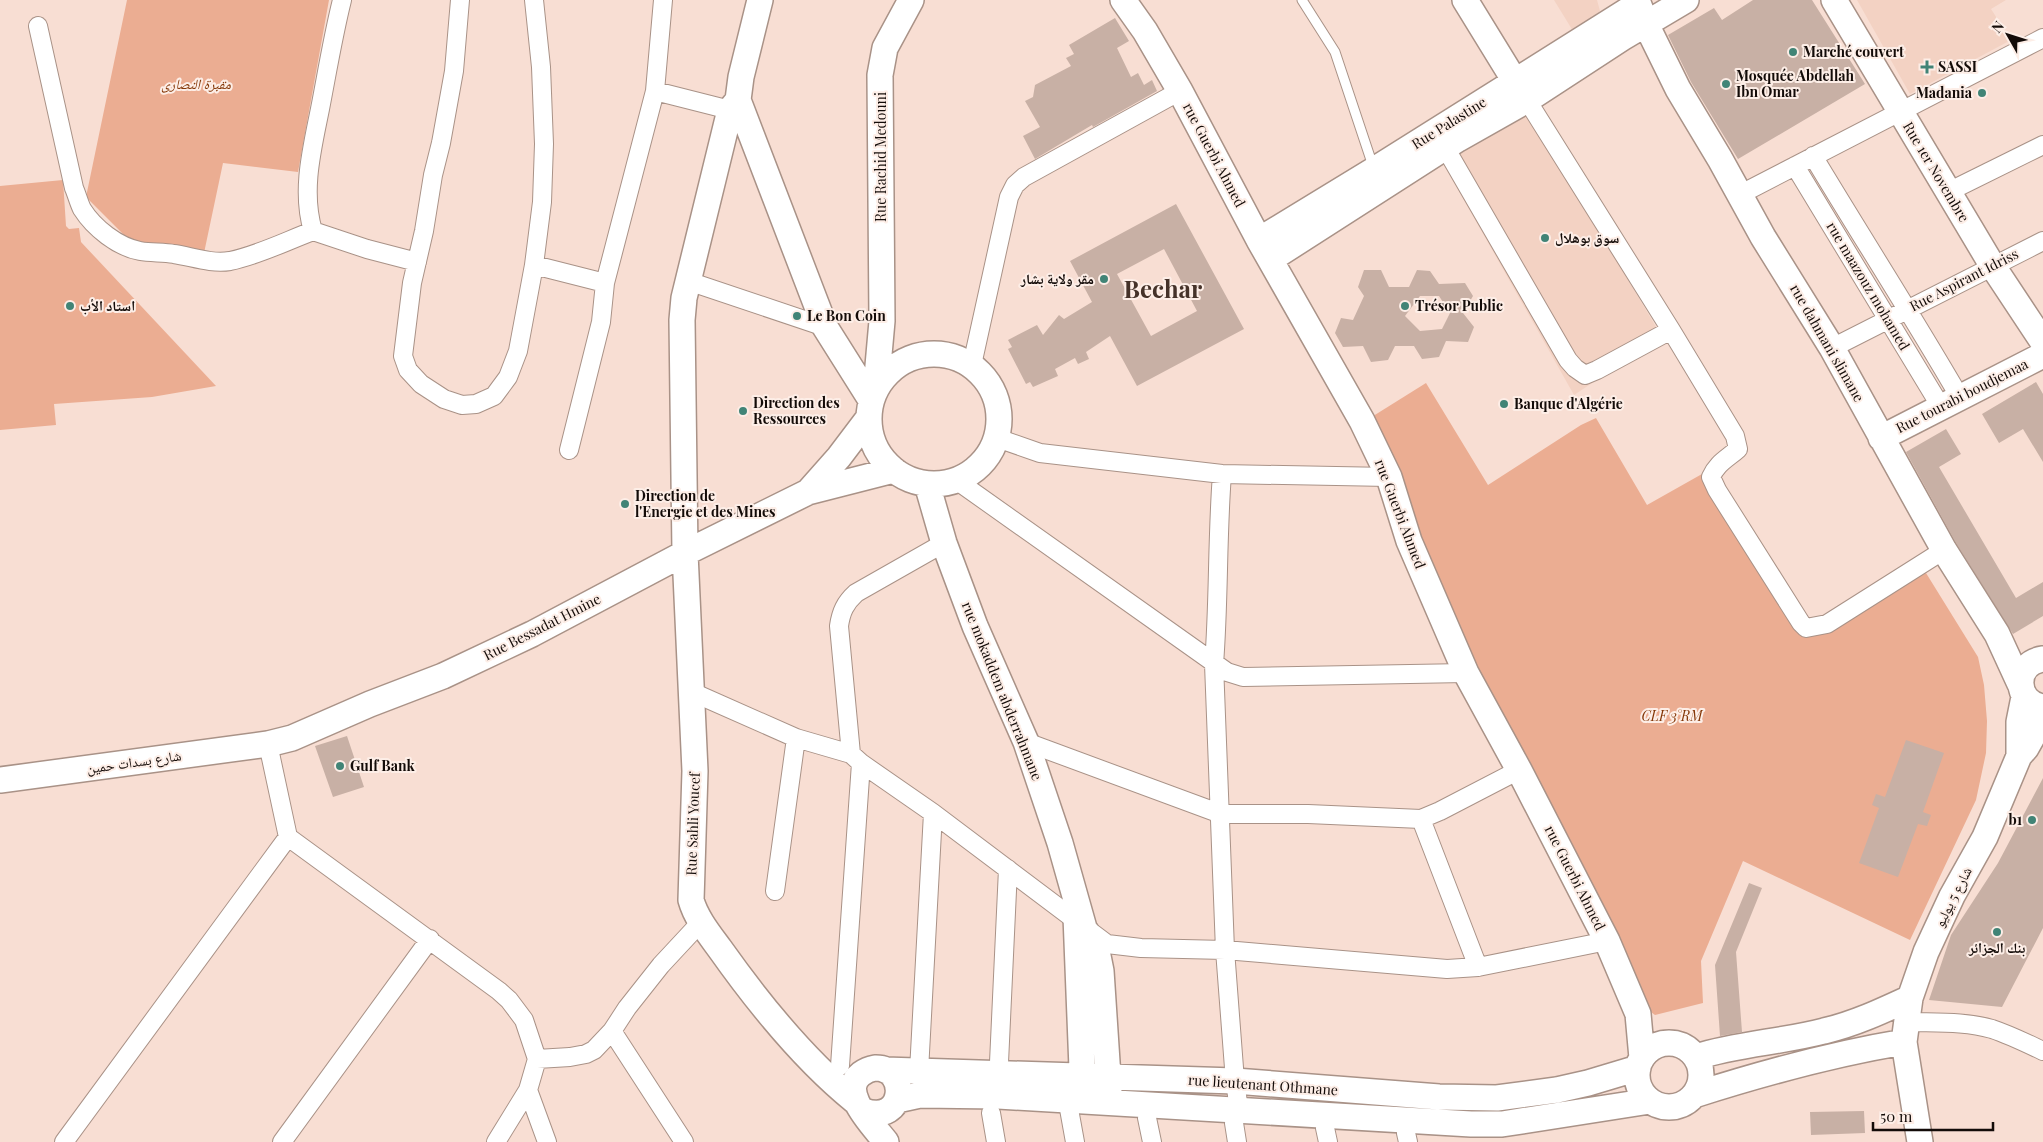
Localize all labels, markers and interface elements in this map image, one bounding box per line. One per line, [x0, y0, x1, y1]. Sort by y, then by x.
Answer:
north arrow [1983, 10, 2033, 60]
text: N [1987, 17, 2008, 36]
place label: Marché couvert [1803, 42, 1904, 61]
marker: Marché couvert [1787, 46, 1799, 58]
place label: SASSI [1938, 57, 1977, 76]
marker: SASSI [1920, 60, 1934, 74]
place label: Mosquée Abdellah Ibn Omar [1736, 66, 1855, 101]
park label: مقبرة النصارى [161, 74, 231, 93]
marker: Mosquée Abdellah Ibn Omar [1720, 78, 1732, 90]
place label: Madania [1916, 83, 1973, 102]
marker: Madania [1976, 87, 1988, 99]
street label: Rue Rachid Medouni [871, 92, 890, 222]
street label: Rue Palastine [1408, 92, 1490, 153]
street label: rue Guerbi Ahmed [1179, 99, 1250, 210]
street label: Rue 1er Novembre [1899, 118, 1974, 225]
street label: rue maazouz mohamed [1822, 218, 1914, 354]
place label: سوق بوهلال [1555, 228, 1620, 247]
marker: سوق بوهلال [1539, 232, 1551, 244]
street label: Rue Aspirant Idriss [1906, 244, 2021, 315]
place label: مقر ولاية بشار [1020, 269, 1094, 288]
district label: Bechar [1124, 272, 1203, 304]
marker: مقر ولاية بشار [1098, 273, 1110, 285]
street label: rue dahmani slimane [1786, 280, 1869, 405]
place label: استاد الأب [80, 296, 135, 315]
place label: Trésor Public [1415, 296, 1503, 315]
marker: استاد الأب [64, 300, 76, 312]
marker: Trésor Public [1399, 300, 1411, 312]
place label: Le Bon Coin [807, 306, 886, 325]
marker: Le Bon Coin [791, 310, 803, 322]
street label: Rue tourabi boudjemaa [1892, 354, 2031, 437]
place label: Direction des Ressources [753, 393, 840, 428]
place label: Banque d'Algérie [1514, 394, 1623, 413]
marker: Banque d'Algérie [1498, 398, 1510, 410]
marker: Direction des Ressources [737, 405, 749, 417]
street label: rue Guerbi Ahmed [1371, 456, 1430, 571]
place label: Direction de l'Energie et des Mines [635, 486, 776, 521]
marker: Direction de l'Energie et des Mines [619, 498, 631, 510]
street label: Rue Bessadat Hmine [480, 589, 604, 664]
street label: rue mokaddem abderrahmane [958, 599, 1047, 783]
park label: CLF 3°RM [1641, 706, 1704, 725]
street label: شارع بسدات حمين [85, 745, 183, 779]
place label: Gulf Bank [350, 756, 416, 775]
marker: Gulf Bank [334, 760, 346, 772]
street label: Rue Sahli Youcef [681, 771, 704, 876]
place label: b1 [2008, 810, 2022, 829]
marker: b1 [2026, 814, 2038, 826]
street label: rue Guerbi Ahmed [1541, 822, 1610, 934]
street label: شارع 5 يوليو [1929, 863, 1977, 931]
marker: بنك الجزائر [1991, 926, 2003, 938]
place label: بنك الجزائر [1968, 938, 2026, 957]
street label: rue lieutenant Othmane [1187, 1070, 1339, 1099]
scale bar [1873, 1100, 1993, 1132]
text: 50 m [1880, 1106, 1913, 1126]

